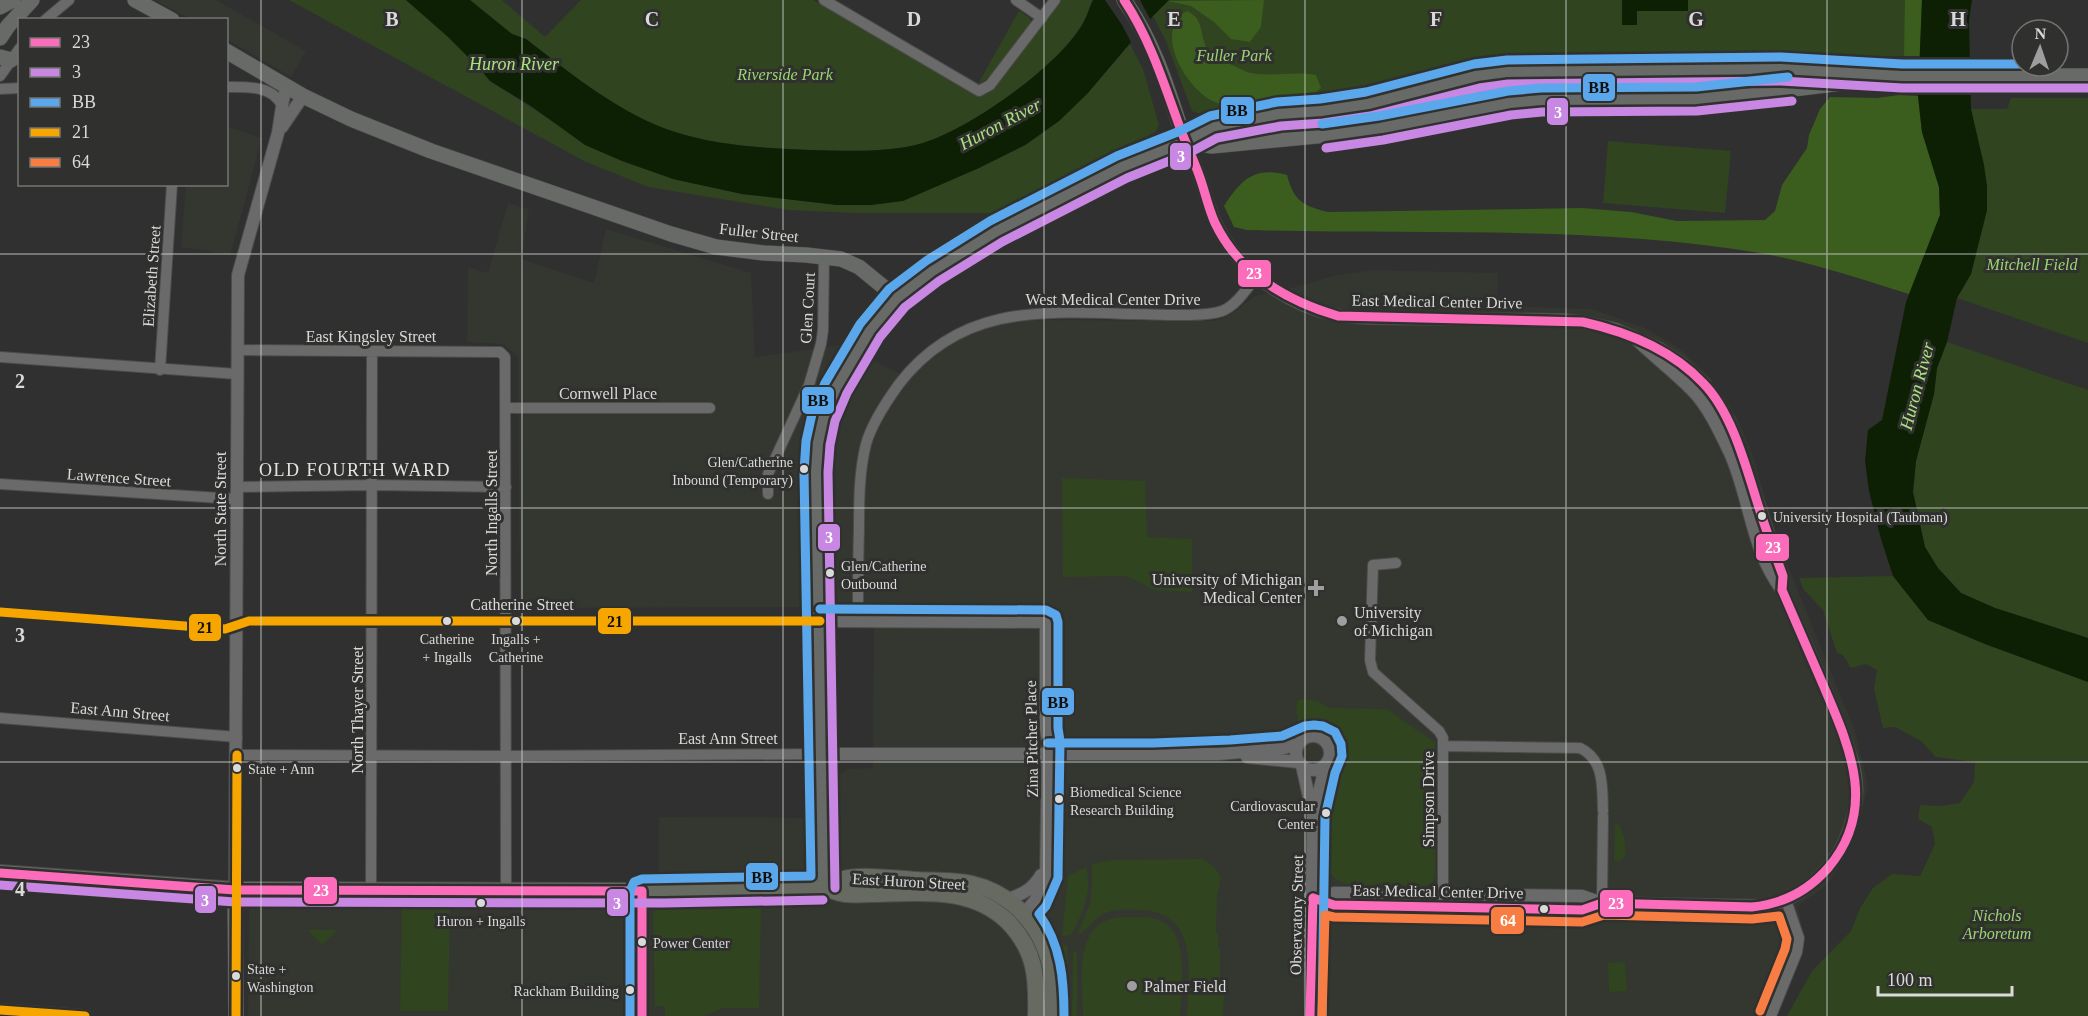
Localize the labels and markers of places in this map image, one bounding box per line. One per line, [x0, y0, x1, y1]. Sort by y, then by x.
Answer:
place label: Glen/Catherine Inbound (Temporary) [672, 455, 793, 489]
marker: Glen/Catherine Inbound (Temporary) [798, 463, 810, 475]
marker: University Hospital (Taubman) [1756, 510, 1768, 522]
place label: University Hospital (Taubman) [1773, 510, 1948, 526]
place label: Glen/Catherine Outbound [841, 559, 927, 592]
marker: Glen/Catherine Outbound [824, 567, 836, 579]
place label: University of Michigan Medical Center [1152, 571, 1303, 606]
marker: University of Michigan Medical Center [1307, 579, 1325, 597]
place label: University of Michigan [1354, 604, 1433, 640]
marker: University of Michigan [1335, 614, 1349, 628]
marker: Catherine + Ingalls [441, 615, 453, 627]
marker: Ingalls + Catherine [510, 615, 522, 627]
place label: Catherine + Ingalls [420, 632, 474, 665]
place label: Ingalls + Catherine [489, 632, 543, 665]
marker: State + Ann [231, 762, 243, 774]
place label: State + Ann [248, 762, 314, 777]
place label: Biomedical Science Research Building [1070, 785, 1182, 818]
marker: Biomedical Science Research Building [1053, 793, 1065, 805]
place label: Cardiovascular Center [1230, 799, 1315, 832]
marker: Cardiovascular Center [1320, 807, 1332, 819]
marker: Huron + Ingalls [475, 897, 487, 909]
unlabelled marker [1538, 903, 1550, 915]
place label: Huron + Ingalls [437, 914, 525, 929]
marker: Power Center [636, 936, 648, 948]
place label: Power Center [653, 936, 730, 951]
place label: State + Washington [247, 962, 314, 995]
marker: State + Washington [230, 970, 242, 982]
place label: Palmer Field [1144, 978, 1226, 995]
marker: Palmer Field [1125, 979, 1139, 993]
place label: Rackham Building [514, 984, 619, 999]
marker: Rackham Building [624, 984, 636, 996]

